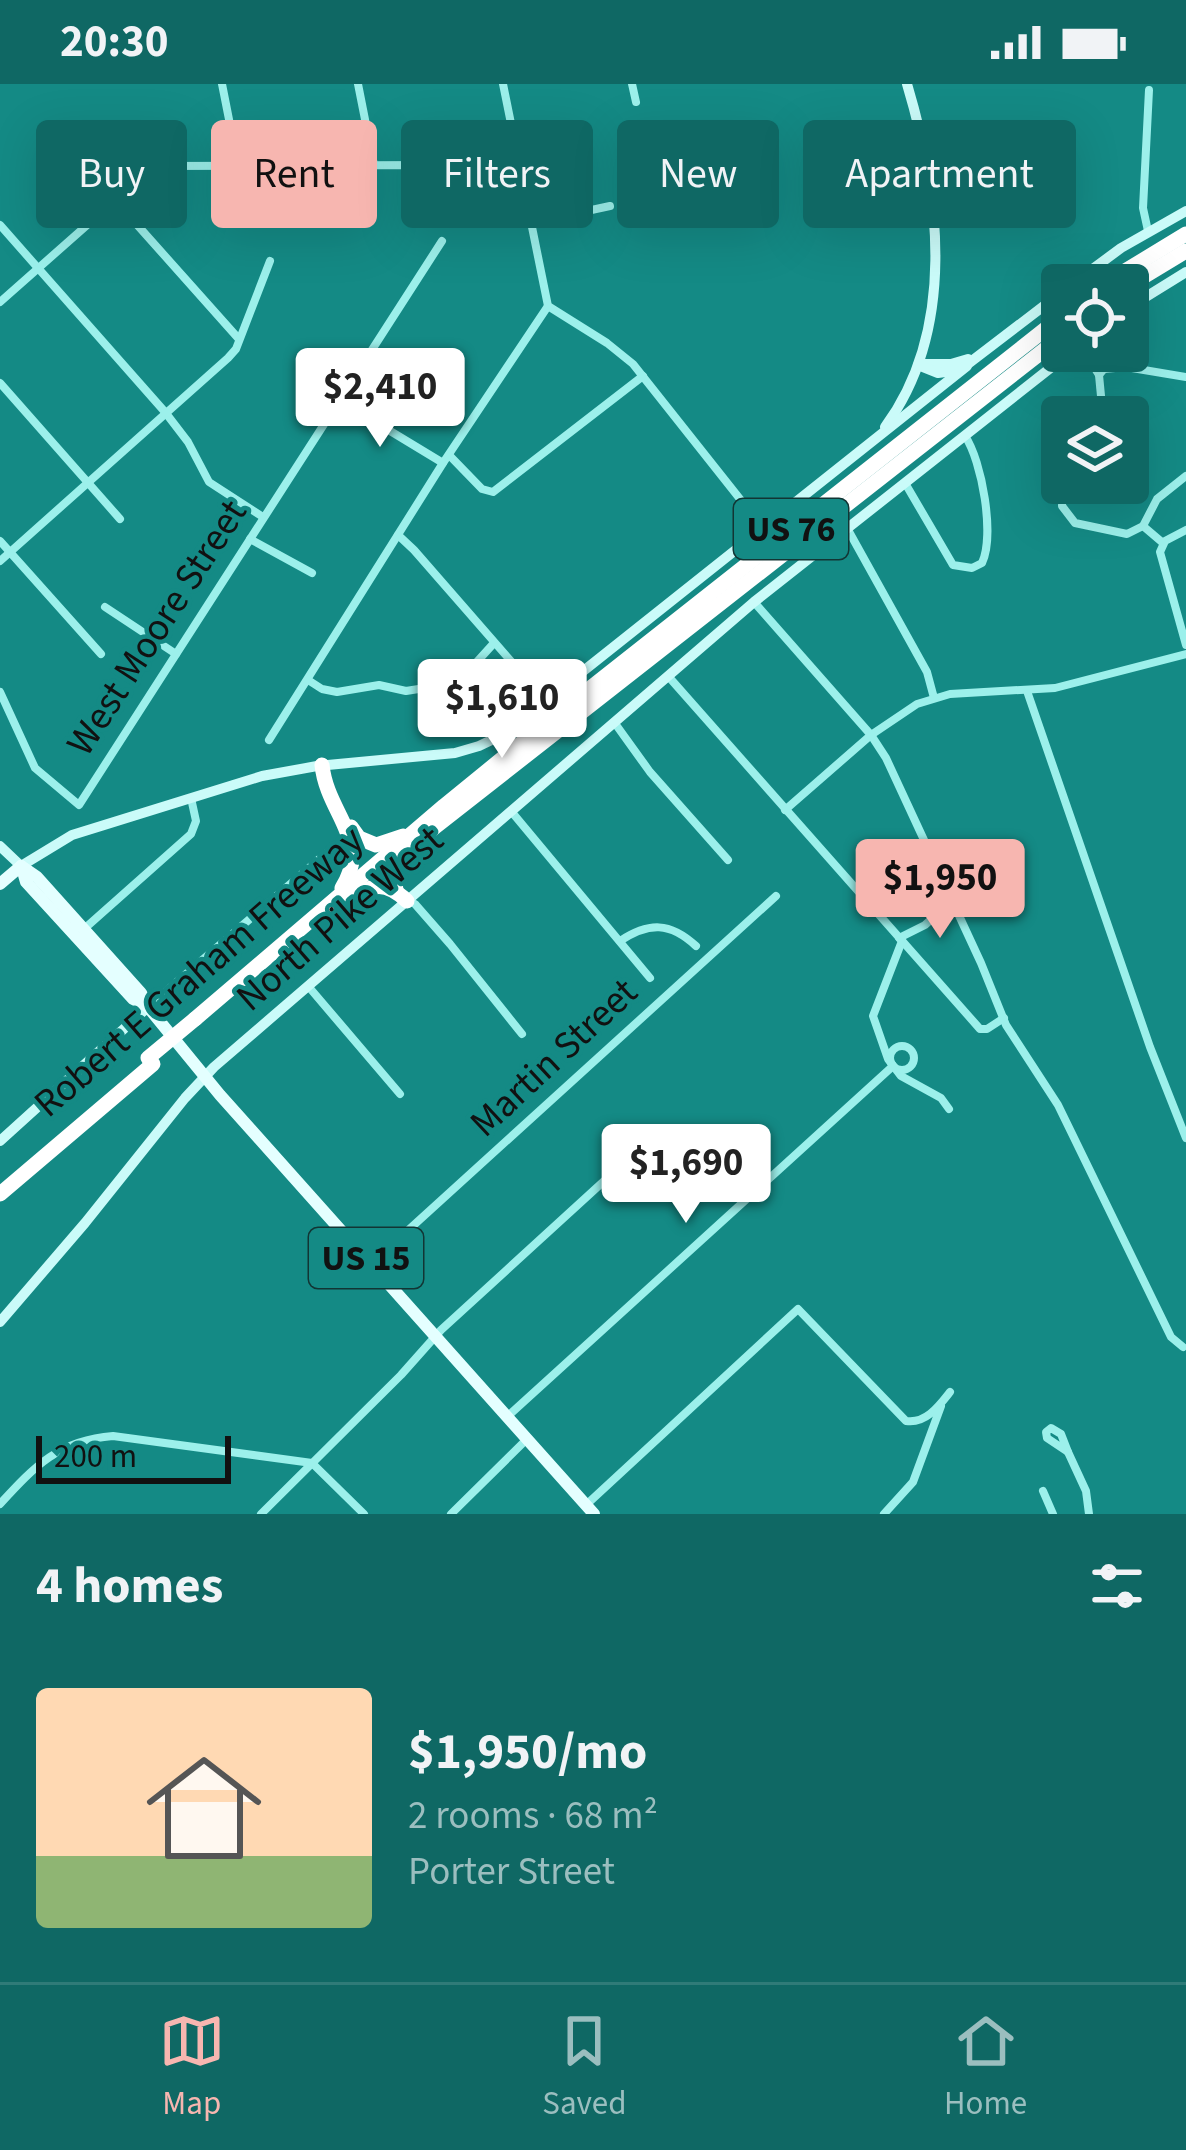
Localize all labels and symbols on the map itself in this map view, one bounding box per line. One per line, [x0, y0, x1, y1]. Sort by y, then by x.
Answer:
pin: $2,410 [282, 348, 478, 450]
street label: West Moore Street [53, 489, 261, 767]
road number: US 76 [734, 499, 848, 559]
pin: $1,610 [404, 659, 600, 761]
street label: Robert E Graham Freeway [22, 813, 376, 1131]
street label: North Pike West [224, 813, 456, 1025]
pin: $1,950 [842, 839, 1038, 941]
street label: Martin Street [458, 966, 650, 1150]
pin: $1,690 [588, 1124, 784, 1226]
road number: US 15 [309, 1228, 423, 1288]
scale bar [36, 1430, 231, 1483]

